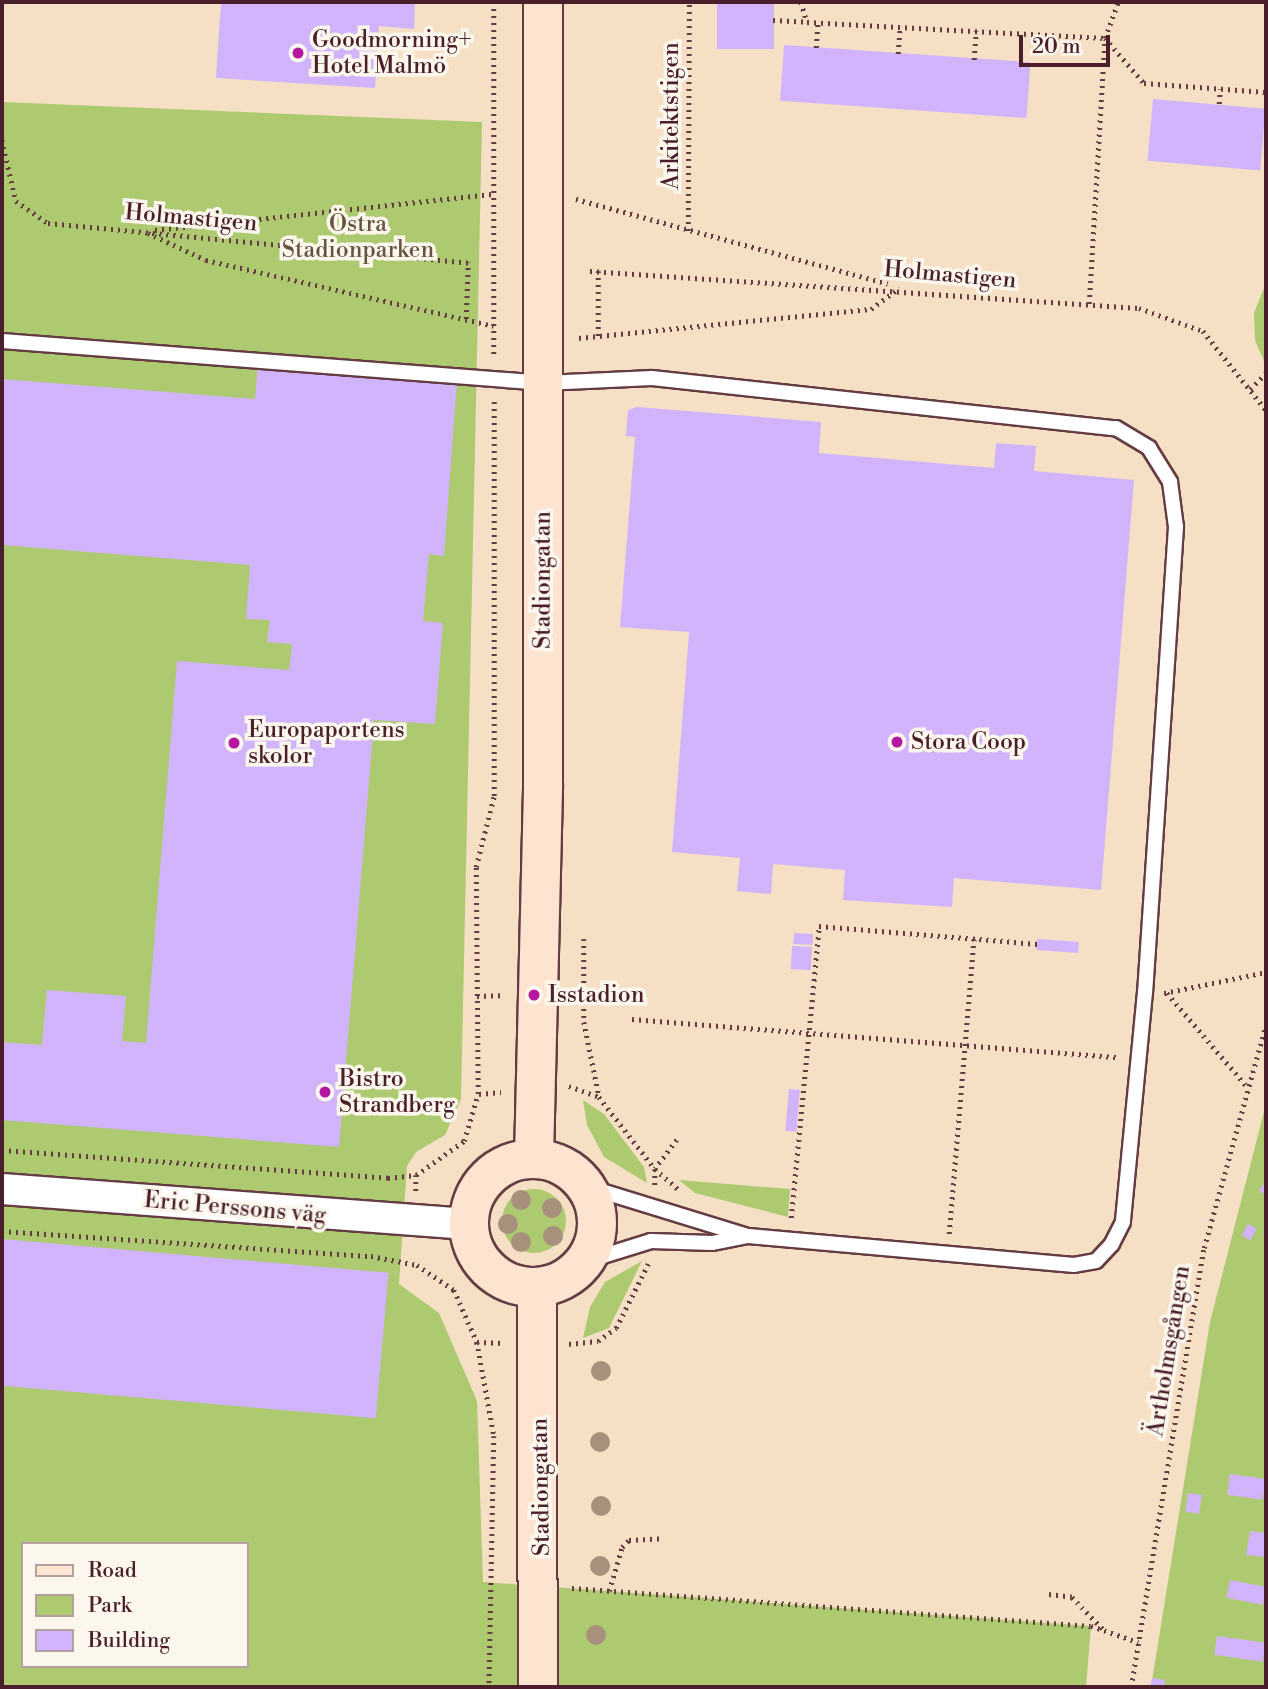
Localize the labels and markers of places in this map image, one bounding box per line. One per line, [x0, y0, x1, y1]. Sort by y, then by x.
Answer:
place label: Goodmorning+ Hotel Malmö [312, 26, 471, 80]
marker: Goodmorning+ Hotel Malmö [290, 45, 306, 61]
place label: Europaportens skolor [248, 716, 405, 770]
place label: Stora Coop [911, 728, 1026, 756]
marker: Stora Coop [889, 734, 905, 750]
marker: Europaportens skolor [226, 735, 242, 751]
place label: Isstadion [548, 981, 644, 1009]
marker: Isstadion [526, 987, 542, 1003]
place label: Bistro Strandberg [339, 1065, 455, 1119]
marker: Bistro Strandberg [317, 1084, 333, 1100]

